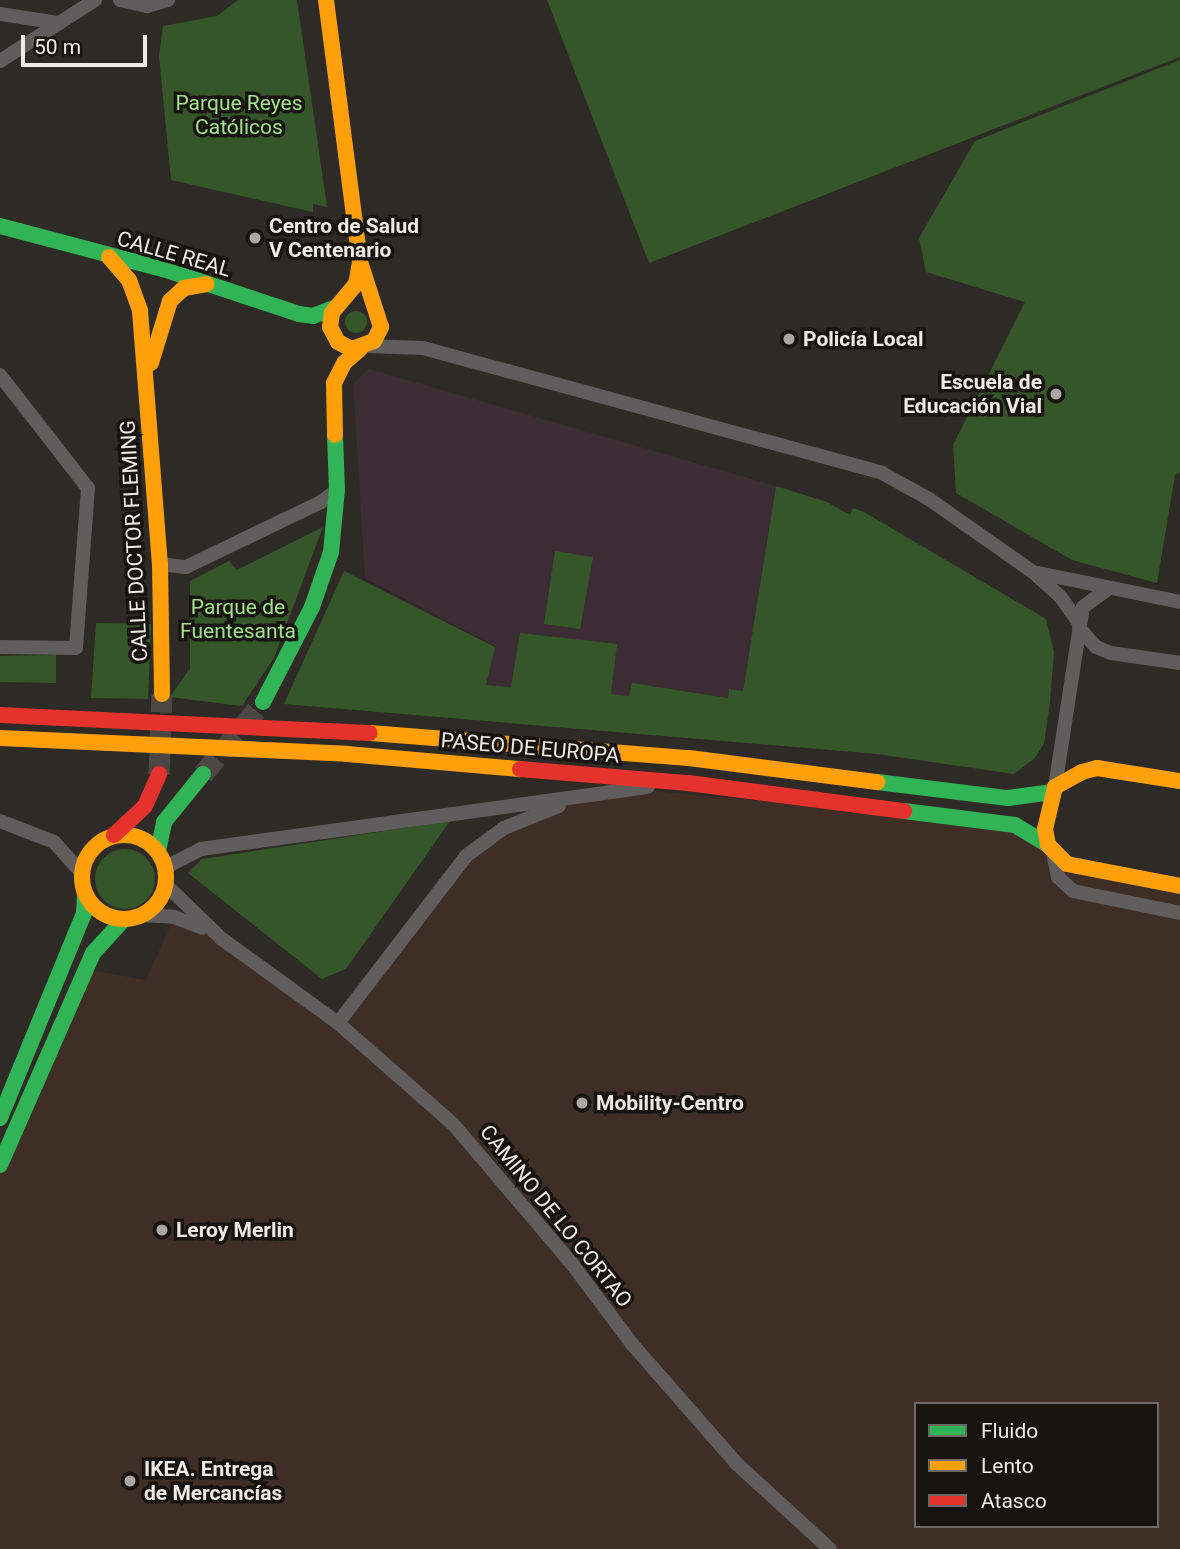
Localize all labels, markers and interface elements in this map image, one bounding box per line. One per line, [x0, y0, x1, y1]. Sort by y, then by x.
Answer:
scale bar [24, 21, 150, 65]
text: 50 m [34, 35, 81, 59]
park label: Parque Reyes Católicos [175, 90, 303, 140]
place label: Centro de Salud V Centenario [269, 213, 419, 263]
street label: CALLE REAL [114, 226, 234, 282]
marker: Centro de Salud V Centenario [247, 230, 263, 246]
place label: Policía Local [803, 326, 923, 352]
marker: Policía Local [781, 331, 797, 347]
place label: Escuela de Educación Vial [903, 369, 1042, 419]
marker: Escuela de Educación Vial [1048, 386, 1064, 402]
street label: CALLE DOCTOR FLEMING [115, 420, 153, 662]
park label: Parque de Fuentesanta [180, 594, 296, 644]
street label: PASEO DE EUROPA [440, 728, 620, 768]
place label: Mobility-Centro [596, 1090, 744, 1116]
marker: Mobility-Centro [574, 1095, 590, 1111]
street label: CAMINO DE LO CORTAO [475, 1120, 637, 1312]
place label: Leroy Merlin [176, 1217, 294, 1243]
marker: Leroy Merlin [154, 1222, 170, 1238]
legend [914, 1402, 1159, 1528]
text: Fluido [981, 1419, 1038, 1443]
text: Lento [981, 1454, 1034, 1478]
place label: IKEA. Entrega de Mercancías [144, 1456, 282, 1506]
marker: IKEA. Entrega de Mercancías [122, 1473, 138, 1489]
text: Atasco [981, 1489, 1047, 1513]

